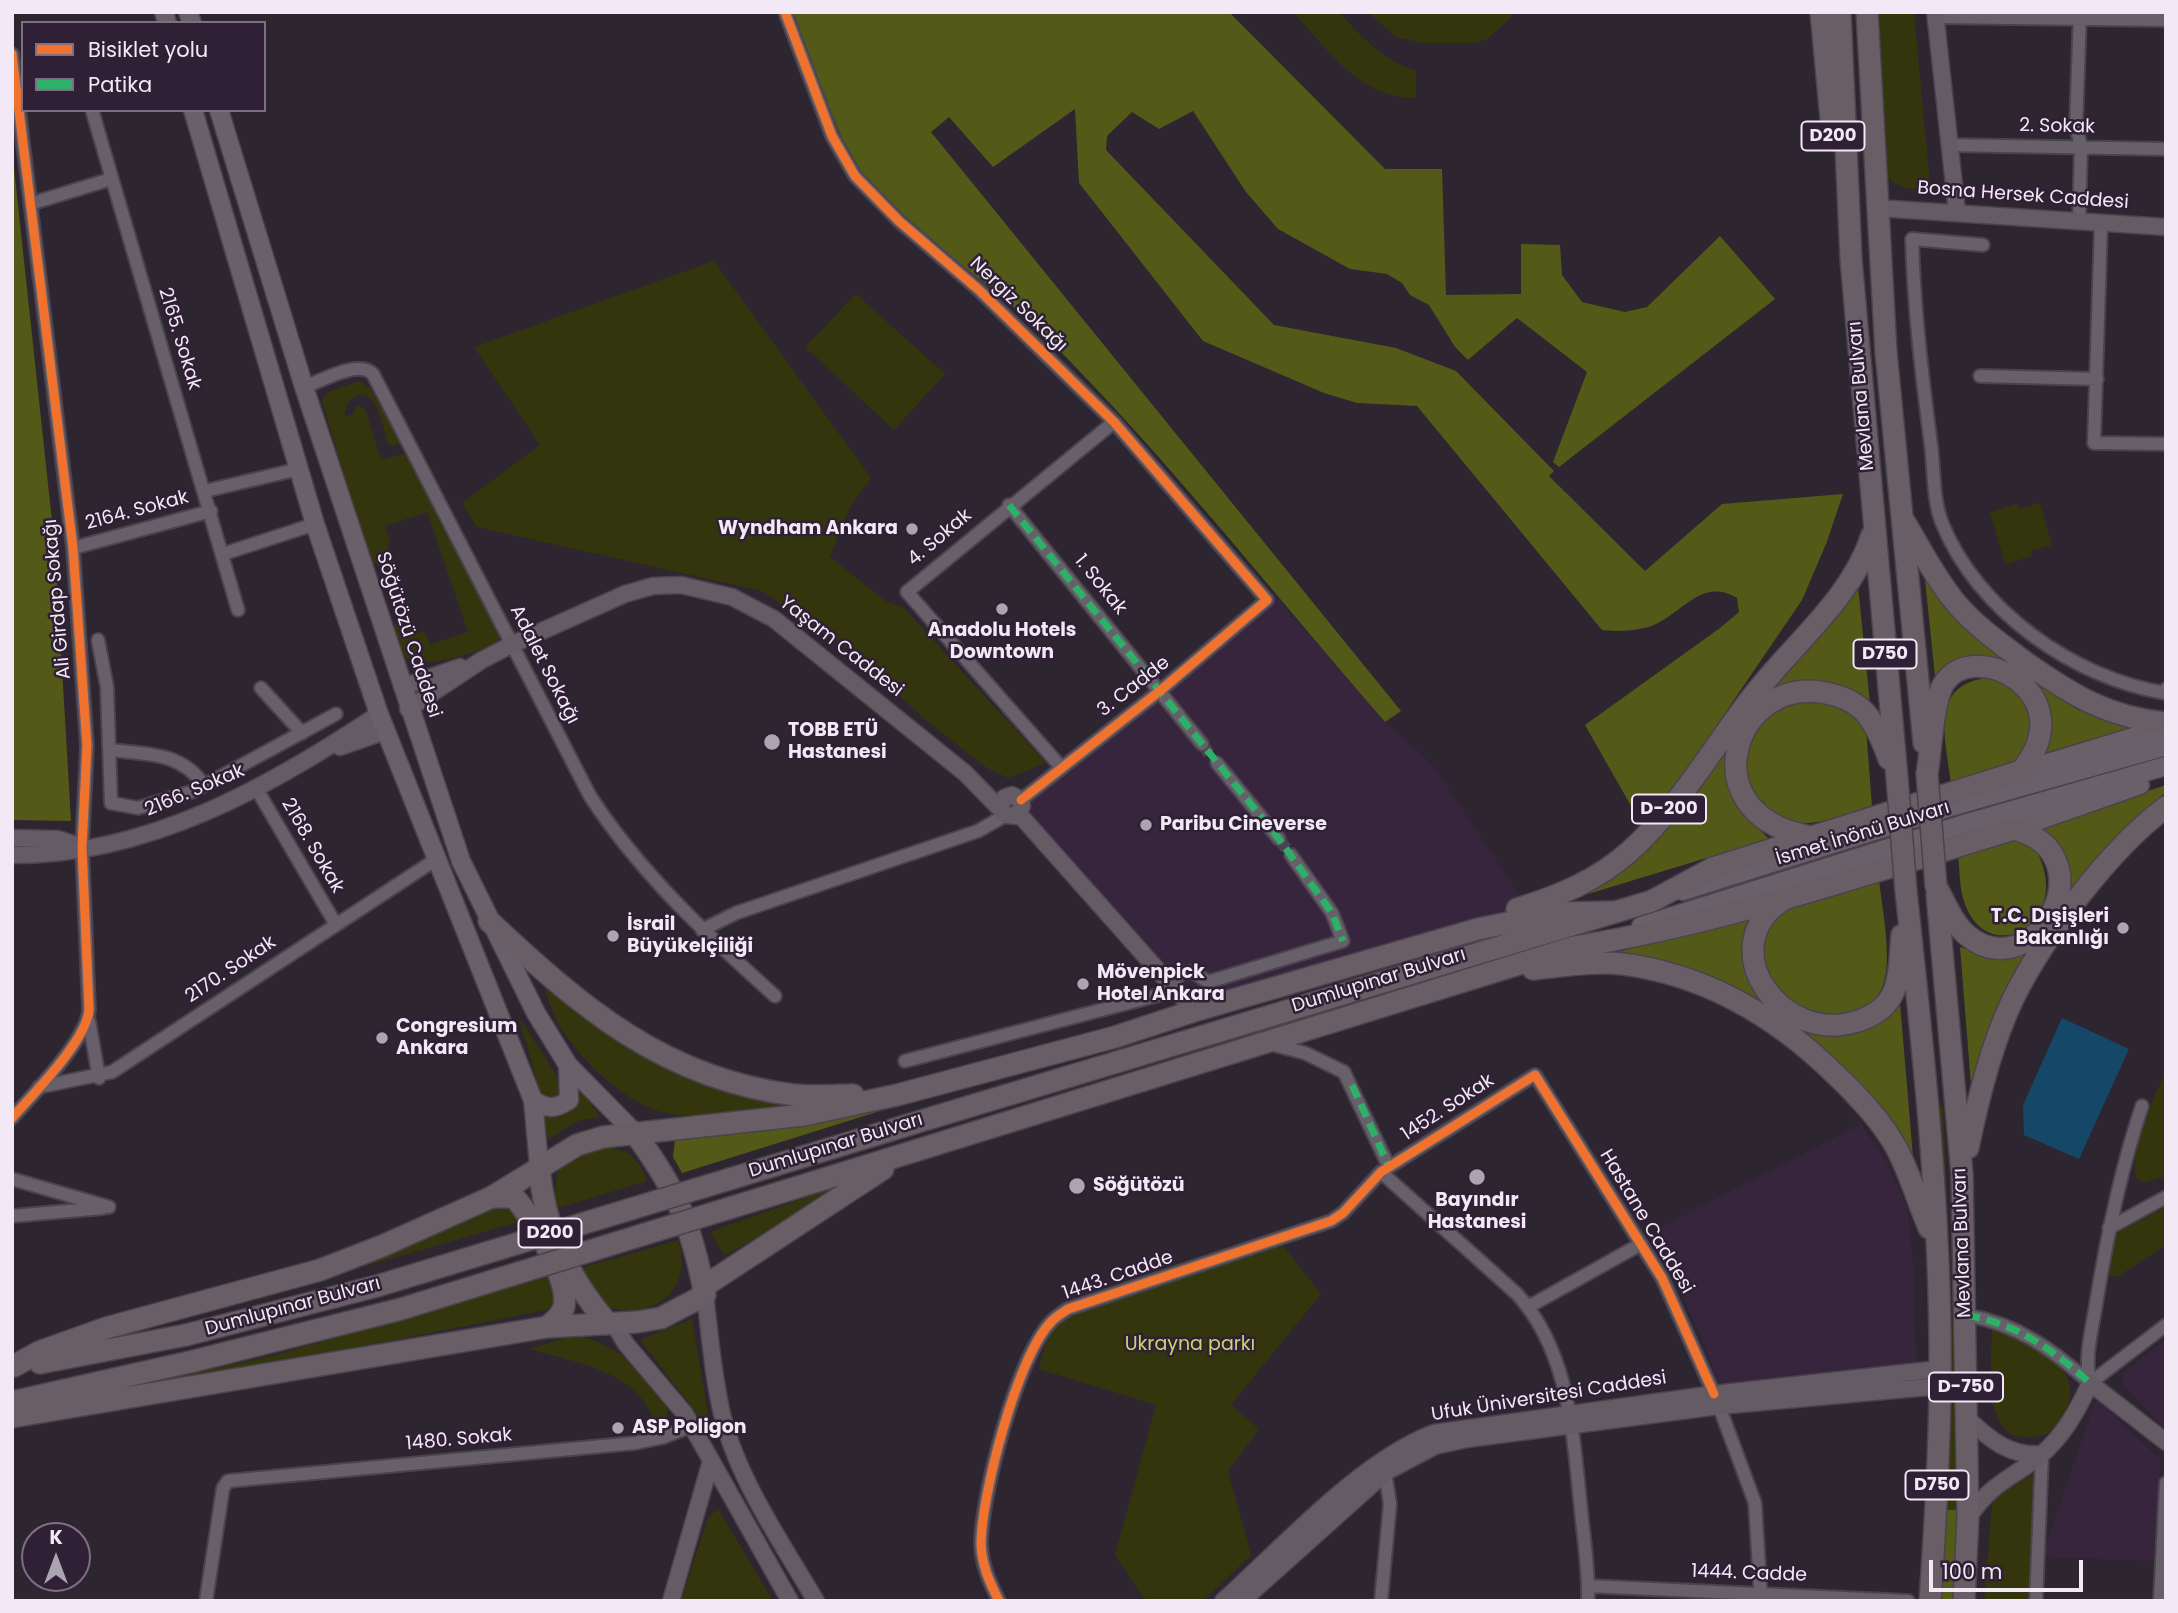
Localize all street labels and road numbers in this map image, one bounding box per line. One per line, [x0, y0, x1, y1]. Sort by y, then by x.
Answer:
street label: 2. Sokak [2019, 115, 2095, 139]
road number: D200 [1801, 121, 1864, 150]
street label: Bosna Hersek Caddesi [1916, 177, 2130, 215]
street label: Nergiz Sokağı [964, 253, 1072, 357]
street label: 2165. Sokak [153, 285, 205, 393]
street label: Mevlana Bulvarı [1844, 320, 1880, 472]
street label: 2164. Sokak [83, 486, 191, 536]
street label: 4. Sokak [903, 505, 977, 571]
street label: Ali Girdap Sokağı [40, 518, 76, 680]
street label: Söğütözü Caddesi [370, 549, 446, 721]
street label: 1. Sokak [1069, 550, 1131, 620]
street label: Yaşam Caddesi [775, 592, 907, 702]
street label: Adalet Sokağı [504, 602, 584, 728]
road number: D750 [1854, 640, 1916, 668]
street label: 3. Cadde [1093, 652, 1175, 722]
street label: 2166. Sokak [142, 760, 248, 822]
street label: 2168. Sokak [276, 794, 348, 898]
road number: D-200 [1632, 794, 1706, 824]
street label: İsmet İnönü Bulvarı [1774, 797, 1952, 871]
street label: 2170. Sokak [181, 931, 281, 1009]
street label: Dumlupınar Bulvarı [1289, 944, 1469, 1018]
street label: 1452. Sokak [1397, 1070, 1499, 1146]
street label: Dumlupınar Bulvarı [746, 1109, 926, 1183]
street label: Hastane Caddesi [1594, 1146, 1698, 1298]
street label: Mevlana Bulvarı [1949, 1168, 1977, 1318]
road number: D200 [518, 1218, 582, 1248]
street label: 1443. Cadde [1060, 1246, 1176, 1306]
street label: Dumlupınar Bulvarı [203, 1273, 383, 1341]
street label: Ufuk Üniversitesi Caddesi [1430, 1367, 1668, 1427]
road number: D-750 [1929, 1372, 2003, 1402]
street label: 1480. Sokak [405, 1424, 513, 1456]
road number: D750 [1906, 1470, 1968, 1500]
street label: 1444. Cadde [1691, 1561, 1807, 1587]

